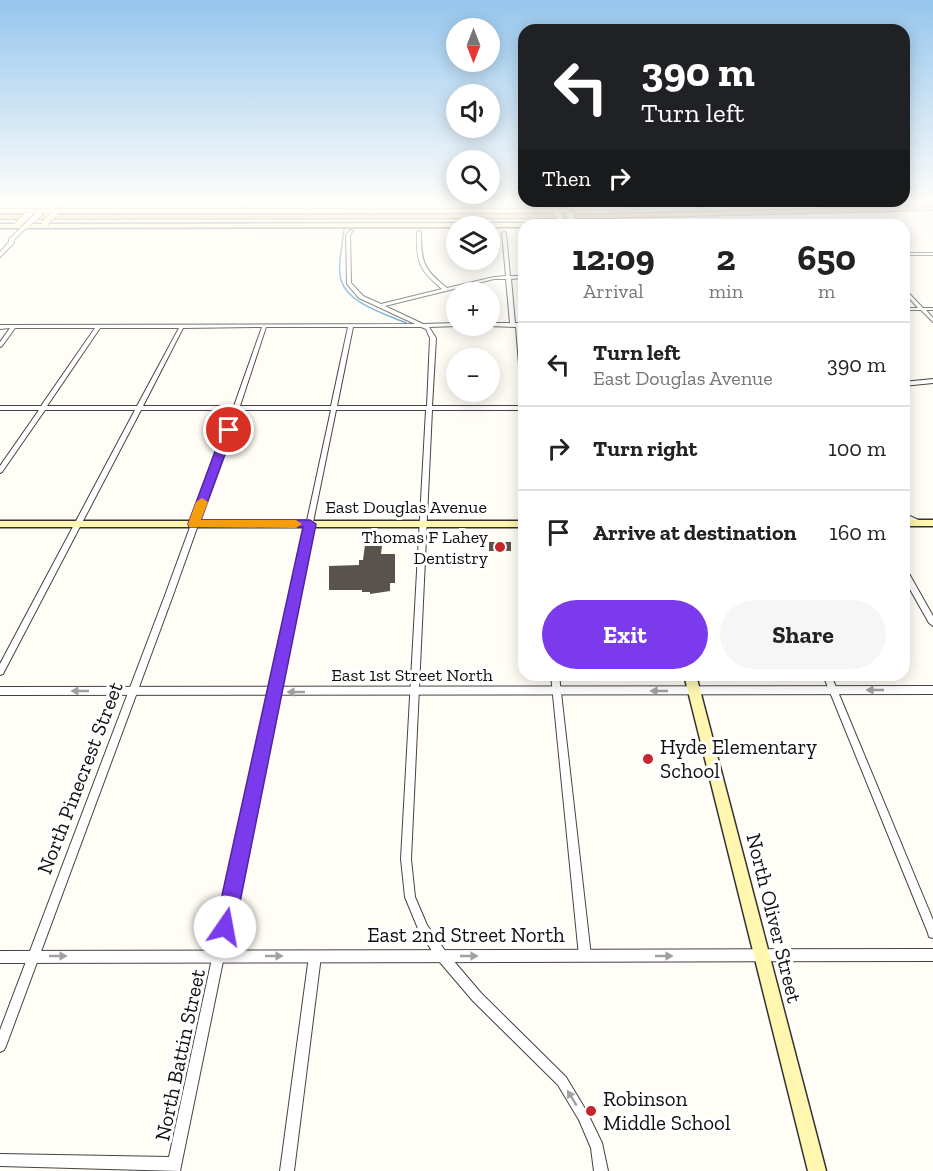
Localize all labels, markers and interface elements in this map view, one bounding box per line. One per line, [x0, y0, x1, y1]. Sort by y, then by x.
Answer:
north arrow [446, 18, 500, 72]
map controls [446, 18, 500, 402]
text: 390 m [641, 46, 755, 97]
icon: left [542, 48, 620, 126]
button: sound [446, 84, 500, 138]
text: Turn left [641, 97, 744, 129]
button: search [446, 150, 500, 204]
icon: right [603, 162, 636, 195]
text: Then [542, 165, 591, 192]
button: layers [446, 216, 500, 270]
text: 12:09 [572, 236, 655, 279]
text: 2 [716, 236, 736, 279]
text: 650 [797, 236, 856, 279]
text: Arrival [583, 279, 644, 303]
text: min [709, 279, 743, 303]
text: m [818, 279, 835, 303]
button: + [446, 282, 500, 336]
text: Turn left [593, 339, 680, 366]
button: − [446, 348, 500, 402]
icon: left [542, 348, 575, 381]
text: 390 m [827, 351, 886, 378]
text: East Douglas Avenue [593, 366, 773, 390]
pin [203, 404, 254, 455]
icon: arrive [212, 413, 245, 446]
icon: right [542, 432, 575, 465]
text: Turn right [593, 435, 697, 462]
text: 100 m [828, 435, 886, 462]
street label: East Douglas Avenue [325, 496, 487, 518]
icon: arrive [542, 516, 575, 549]
text: Arrive at destination [593, 519, 796, 546]
text: 160 m [829, 519, 886, 546]
place label: Thomas F Lahey Dentistry [362, 526, 489, 569]
marker: Thomas F Lahey Dentistry [493, 540, 507, 554]
button: Exit [542, 600, 708, 669]
button: Share [720, 600, 886, 669]
street label: East 1st Street North [331, 664, 493, 686]
street label: North Pinecrest Street [31, 678, 128, 878]
one-way arrow [865, 685, 884, 695]
one-way arrow [70, 686, 89, 696]
one-way arrow [649, 686, 668, 696]
one-way arrow [286, 687, 305, 697]
place label: Hyde Elementary School [660, 734, 817, 783]
marker: Hyde Elementary School [641, 752, 655, 766]
street label: North Oliver Street [741, 831, 808, 1005]
position arrow [193, 895, 257, 959]
street label: East 2nd Street North [367, 922, 565, 947]
one-way arrow [265, 951, 284, 961]
one-way arrow [460, 951, 479, 961]
one-way arrow [655, 951, 674, 961]
one-way arrow [49, 952, 68, 961]
street label: North Battin Street [149, 966, 210, 1143]
place label: Robinson Middle School [603, 1086, 731, 1135]
one-way arrow [566, 1090, 577, 1106]
marker: Robinson Middle School [584, 1104, 598, 1118]

